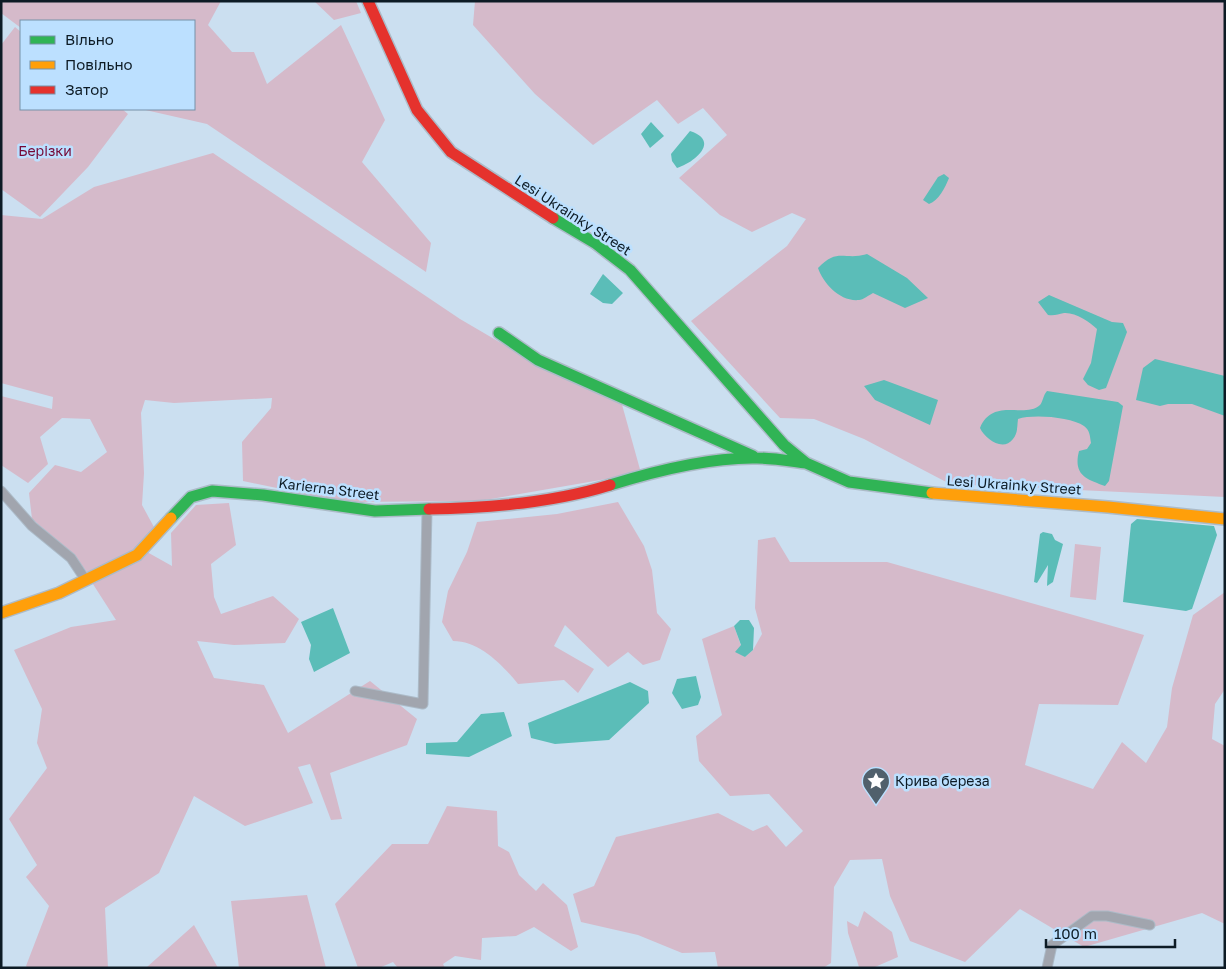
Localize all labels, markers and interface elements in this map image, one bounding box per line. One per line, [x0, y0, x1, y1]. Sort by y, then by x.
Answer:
legend [20, 20, 195, 110]
text: Вільно [65, 30, 114, 48]
text: Повільно [65, 55, 133, 73]
text: Затор [65, 80, 108, 98]
park label: Берізки [18, 142, 72, 159]
street label: Lesi Ukrainky Street [512, 171, 635, 259]
street label: Lesi Ukrainky Street [946, 471, 1082, 498]
street label: Karierna Street [278, 474, 381, 503]
place icon: Крива береза [861, 766, 891, 805]
place label: Крива береза [895, 772, 990, 789]
scale bar [1046, 916, 1175, 948]
text: 100 m [1054, 924, 1097, 942]

